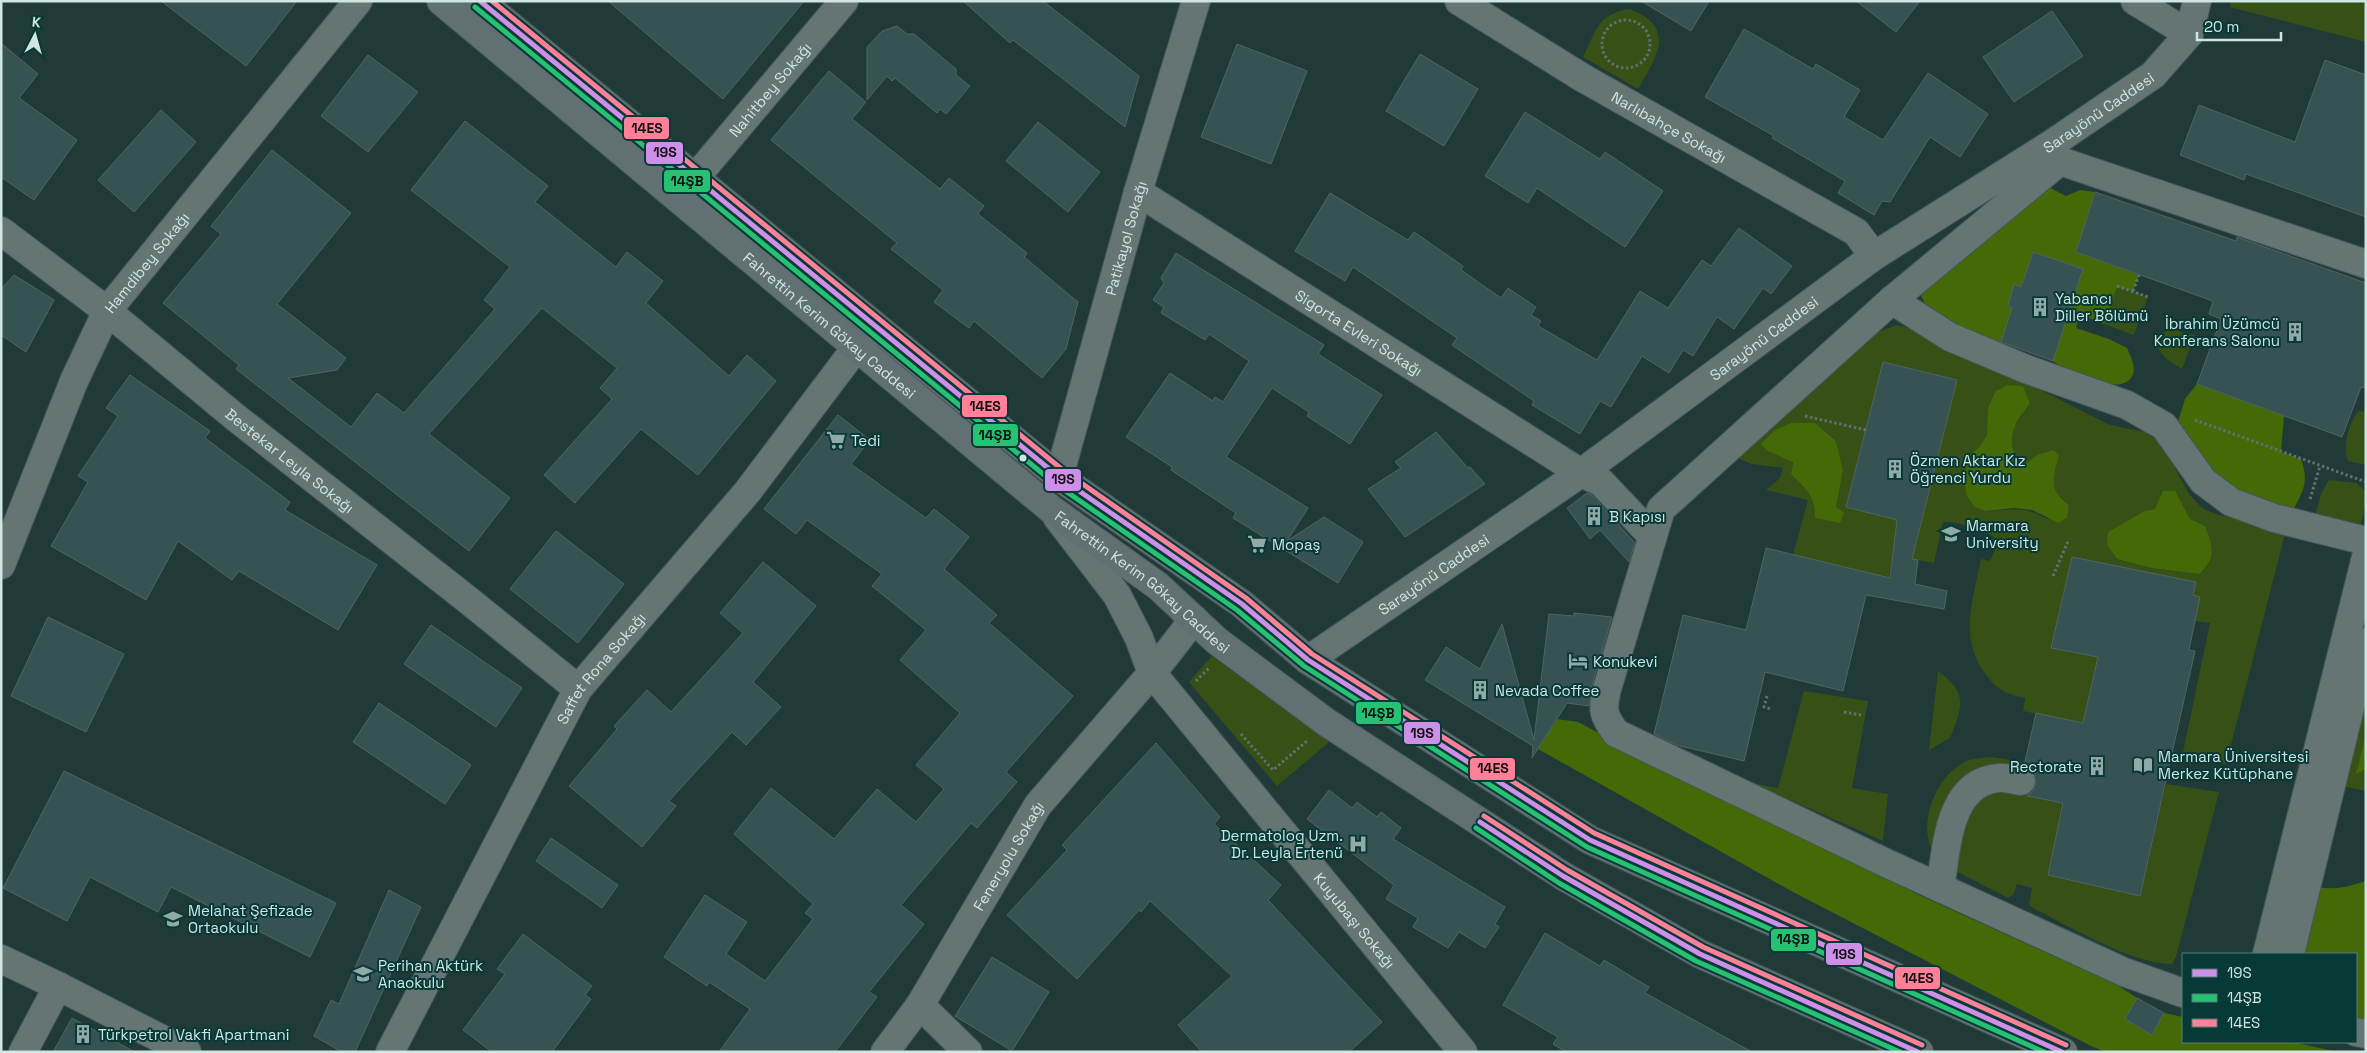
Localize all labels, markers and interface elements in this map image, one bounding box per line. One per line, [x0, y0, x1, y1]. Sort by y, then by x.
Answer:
north arrow [10, 10, 60, 60]
scale bar [2197, 10, 2281, 42]
text: K [31, 13, 42, 32]
text: 20 m [2204, 17, 2239, 36]
street label: Nahitbey Sokağı [724, 38, 815, 141]
street label: Sarayönü Caddesi [2039, 68, 2157, 157]
street label: Narlıbahçe Sokağı [1608, 87, 1730, 167]
line badge: 14ES [623, 116, 670, 140]
text: 14ES [631, 119, 663, 137]
line badge: 19S [645, 141, 684, 165]
text: 19S [653, 143, 677, 161]
line badge: 14ŞB [663, 169, 711, 193]
text: 14ŞB [671, 172, 703, 190]
street label: Patikayol Sokağı [1100, 178, 1150, 297]
street label: Hamdibey Sokağı [100, 208, 193, 317]
street label: Fahrettin Kerim Gökay Caddesi [740, 248, 920, 402]
street label: Sigorta Evleri Sokağı [1292, 285, 1427, 380]
place label: Yabancı Diller Bölümü [2055, 289, 2148, 325]
street label: Sarayönü Caddesi [1706, 291, 1821, 384]
building icon: Yabancı Diller Bölümü [2029, 296, 2051, 318]
place label: İbrahim Üzümcü Konferans Salonu [2154, 314, 2280, 350]
building icon: İbrahim Üzümcü Konferans Salonu [2284, 321, 2306, 343]
line badge: 14ES [961, 394, 1008, 418]
text: 14ES [969, 397, 1001, 415]
street label: Bestekar Leyla Sokağı [222, 404, 358, 517]
line badge: 14ŞB [972, 423, 1019, 447]
text: 14ŞB [979, 426, 1011, 444]
supermarket icon: Tedi [825, 429, 847, 451]
place label: Tedi [851, 431, 881, 450]
place label: Özmen Aktar Kız Öğrenci Yurdu [1910, 451, 2026, 487]
unlabelled marker [1018, 453, 1028, 463]
building icon: Özmen Aktar Kız Öğrenci Yurdu [1884, 458, 1906, 480]
line badge: 19S [1044, 468, 1082, 492]
text: 19S [1051, 470, 1075, 488]
building icon: B Kapısı [1583, 505, 1605, 527]
street label: Fahrettin Kerim Gökay Caddesi [1052, 506, 1234, 657]
place label: B Kapısı [1609, 507, 1665, 526]
place label: Marmara University [1966, 516, 2039, 552]
school or university icon: Marmara University [1940, 523, 1962, 545]
street label: Sarayönü Caddesi [1374, 529, 1492, 619]
supermarket icon: Mopaş [1246, 533, 1268, 555]
place label: Mopaş [1272, 535, 1320, 554]
street label: Saffet Rona Sokağı [552, 608, 649, 727]
hotel icon: Konukevi [1567, 650, 1589, 672]
place label: Konukevi [1593, 652, 1657, 671]
building icon: Nevada Coffee [1469, 679, 1491, 701]
place label: Nevada Coffee [1495, 681, 1600, 700]
line badge: 14ŞB [1355, 701, 1402, 725]
text: 14ŞB [1362, 704, 1394, 722]
line badge: 19S [1403, 721, 1441, 745]
text: 19S [1410, 724, 1434, 742]
place label: Marmara Üniversitesi Merkez Kütüphane [2158, 747, 2308, 783]
library icon: Marmara Üniversitesi Merkez Kütüphane [2132, 754, 2154, 776]
building icon: Rectorate [2086, 755, 2108, 777]
line badge: 14ES [1469, 757, 1516, 781]
place label: Rectorate [2010, 757, 2082, 776]
text: 14ES [1477, 759, 1509, 777]
street label: Feneryolu Sokağı [968, 796, 1047, 914]
place label: Dermatolog Uzm. Dr. Leyla Ertenü [1221, 826, 1343, 862]
hospital icon: Dermatolog Uzm. Dr. Leyla Ertenü [1347, 833, 1369, 855]
street label: Kuyubaşı Sokağı [1310, 869, 1400, 972]
place label: Melahat Şefizade Ortaokulu [188, 901, 313, 937]
school or university icon: Melahat Şefizade Ortaokulu [162, 908, 184, 930]
line badge: 14ŞB [1770, 928, 1817, 952]
text: 14ŞB [1777, 930, 1809, 948]
line badge: 19S [1825, 942, 1863, 966]
text: 19S [1832, 945, 1856, 963]
legend [2182, 953, 2357, 1043]
place label: Perihan Aktürk Anaokulu [378, 956, 483, 992]
school or university icon: Perihan Aktürk Anaokulu [352, 963, 374, 985]
text: 19S [2227, 963, 2252, 982]
line badge: 14ES [1894, 966, 1941, 990]
text: 14ES [1902, 969, 1934, 987]
text: 14ŞB [2227, 988, 2262, 1007]
text: 14ES [2227, 1013, 2260, 1032]
building icon: Türkpetrol Vakfi Apartmani [72, 1023, 94, 1045]
place label: Türkpetrol Vakfi Apartmani [98, 1025, 289, 1044]

